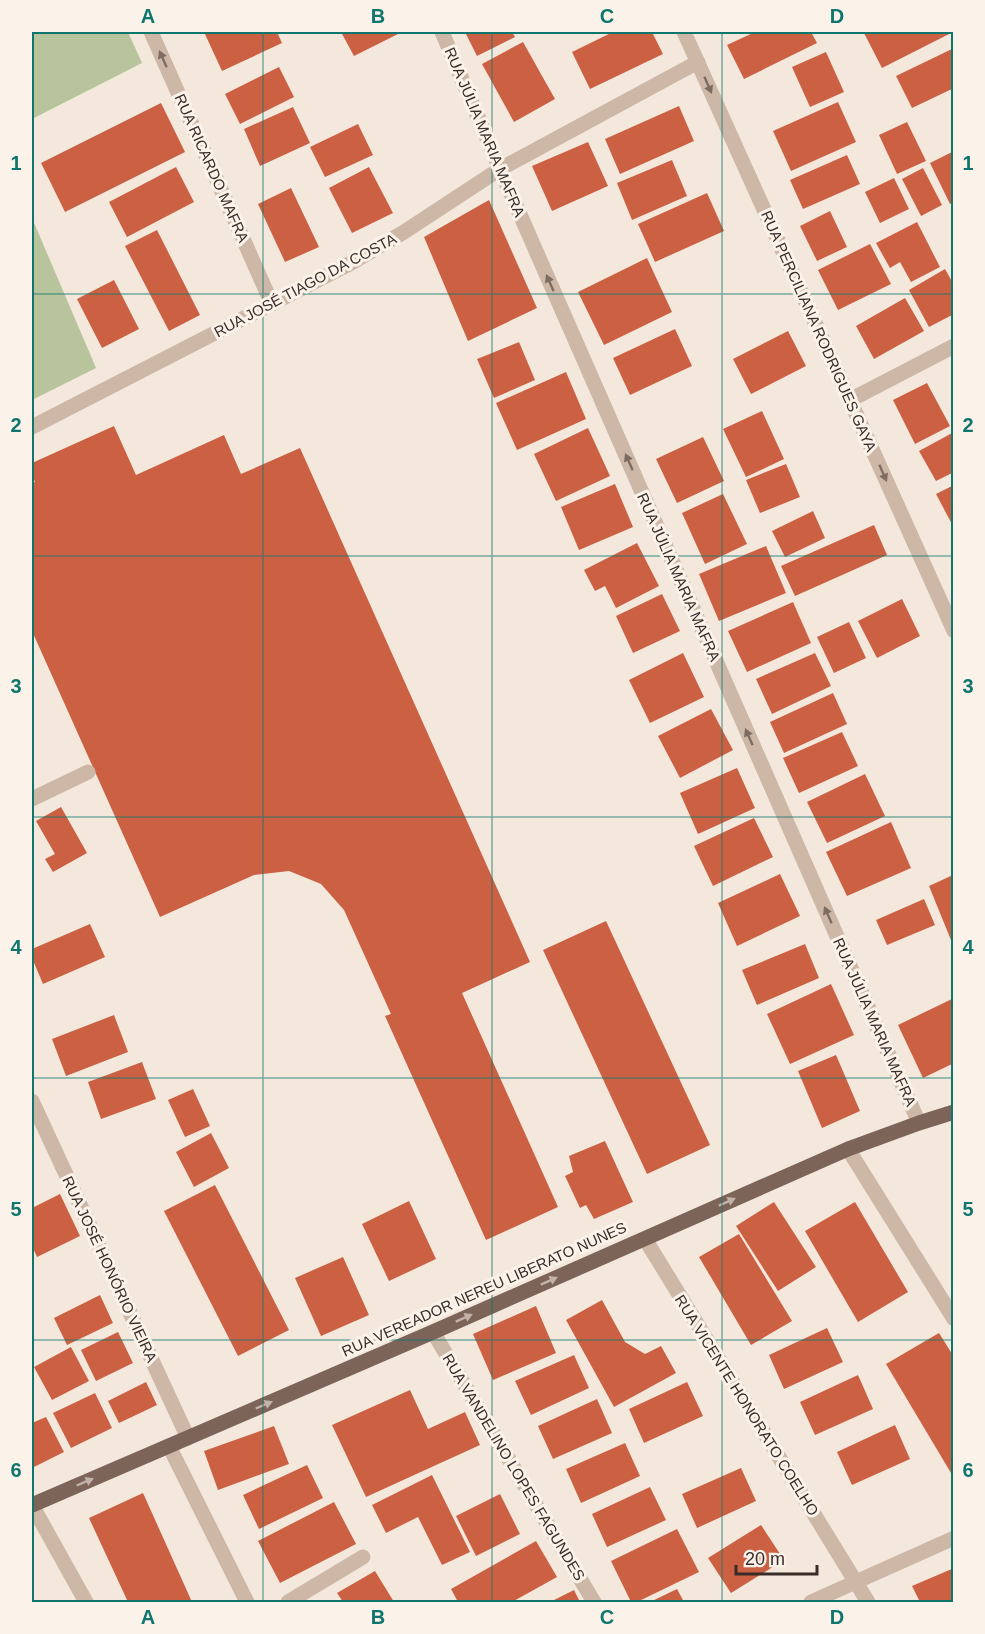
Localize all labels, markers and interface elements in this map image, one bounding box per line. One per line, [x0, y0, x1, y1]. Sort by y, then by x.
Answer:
text: A [141, 5, 155, 27]
text: B [371, 5, 385, 27]
text: C [600, 5, 614, 27]
text: D [830, 5, 844, 27]
street label: RUA JÚLIA MARIA MAFRA [442, 45, 528, 219]
one-way arrow [159, 50, 168, 67]
one-way arrow [703, 76, 713, 94]
street label: RUA RICARDO MAFRA [172, 91, 252, 245]
text: 1 [10, 152, 22, 174]
text: 1 [962, 152, 974, 174]
street label: RUA PERCILIANA RODRIGUES GAYA [758, 208, 880, 454]
street label: RUA JOSÉ TIAGO DA COSTA [211, 230, 399, 340]
one-way arrow [546, 275, 555, 292]
text: 2 [10, 414, 22, 436]
text: 2 [962, 414, 974, 436]
one-way arrow [624, 453, 633, 470]
one-way arrow [878, 465, 887, 482]
street label: RUA JÚLIA MARIA MAFRA [634, 490, 724, 664]
text: 3 [10, 675, 22, 697]
text: 3 [962, 675, 974, 697]
one-way arrow [744, 727, 754, 745]
one-way arrow [822, 906, 832, 924]
street label: RUA JÚLIA MARIA MAFRA [830, 935, 920, 1109]
text: 4 [10, 936, 22, 958]
text: 4 [962, 936, 974, 958]
street label: RUA JOSÉ HONÓRIO VIEIRA [59, 1173, 161, 1365]
text: 5 [10, 1198, 22, 1220]
one-way arrow [719, 1198, 736, 1207]
text: 5 [962, 1198, 974, 1220]
street label: RUA VEREADOR NEREU LIBERATO NUNES [339, 1218, 629, 1360]
one-way arrow [540, 1276, 558, 1286]
street label: RUA VICENTE HONORATO COELHO [672, 1292, 822, 1518]
one-way arrow [455, 1313, 473, 1323]
street label: RUA VANDELINO LOPES FAGUNDES [439, 1351, 589, 1583]
one-way arrow [256, 1400, 274, 1410]
text: 6 [10, 1459, 22, 1481]
text: 6 [962, 1459, 974, 1481]
one-way arrow [77, 1477, 95, 1487]
scale bar [736, 1538, 817, 1576]
text: 20 m [745, 1549, 785, 1569]
text: A [141, 1606, 155, 1628]
text: B [371, 1606, 385, 1628]
text: C [600, 1606, 614, 1628]
text: D [830, 1606, 844, 1628]

